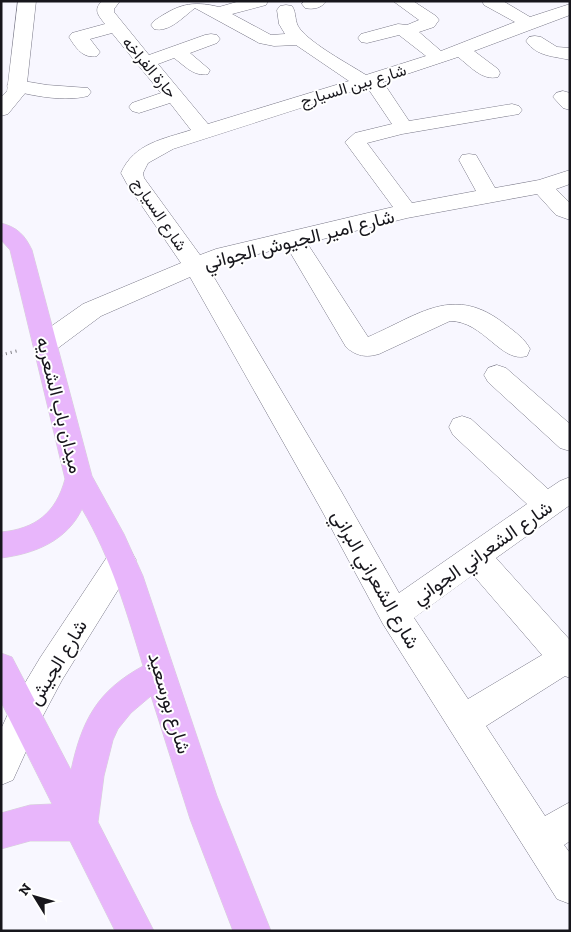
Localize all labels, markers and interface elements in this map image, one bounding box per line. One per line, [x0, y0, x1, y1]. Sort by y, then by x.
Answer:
street label: حارة الفراخه [118, 33, 181, 103]
street label: شارع بين السيارج [298, 60, 409, 113]
street label: شارع السيارج [127, 174, 191, 255]
street label: شارع امير الجيوش الجواني [201, 205, 398, 278]
street label: ميدان باب الشعريه [31, 334, 88, 476]
street label: شارع الشعراني الجواني [408, 496, 559, 613]
street label: شارع الشعراني البراني [323, 506, 425, 655]
street label: شارع الجيش [23, 615, 93, 710]
street label: شارع بورسعيد [142, 650, 196, 757]
north arrow [10, 872, 60, 922]
text: N [15, 880, 35, 899]

